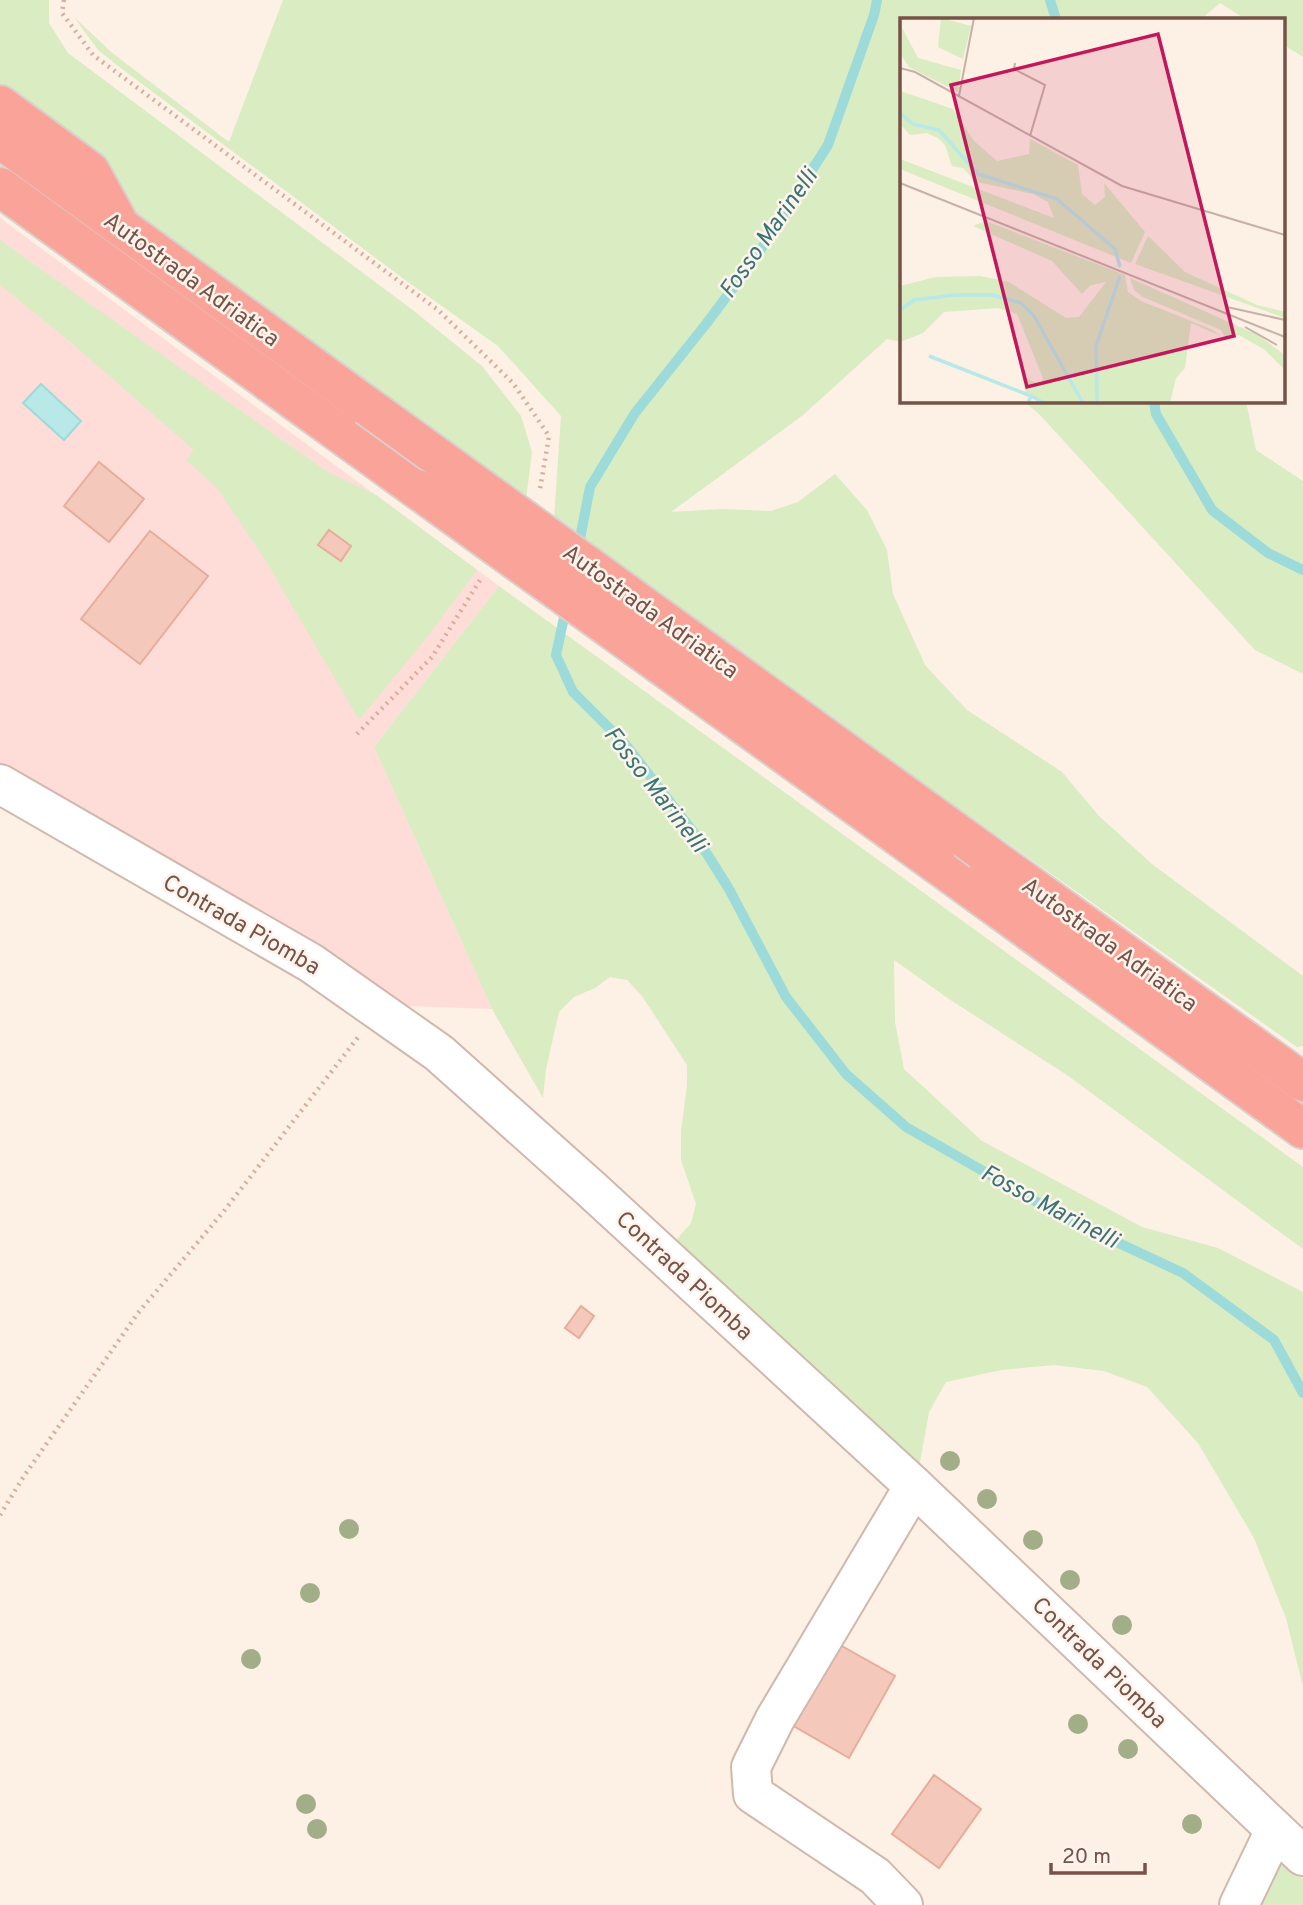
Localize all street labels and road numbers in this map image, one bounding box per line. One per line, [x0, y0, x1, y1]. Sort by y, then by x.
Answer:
street label: Autostrada Adriatica [97, 207, 284, 355]
street label: Autostrada Adriatica [556, 539, 743, 687]
street label: Contrada Piomba [157, 869, 325, 983]
street label: Autostrada Adriatica [1015, 872, 1202, 1020]
street label: Contrada Piomba [609, 1206, 758, 1348]
street label: Contrada Piomba [1024, 1592, 1172, 1736]

